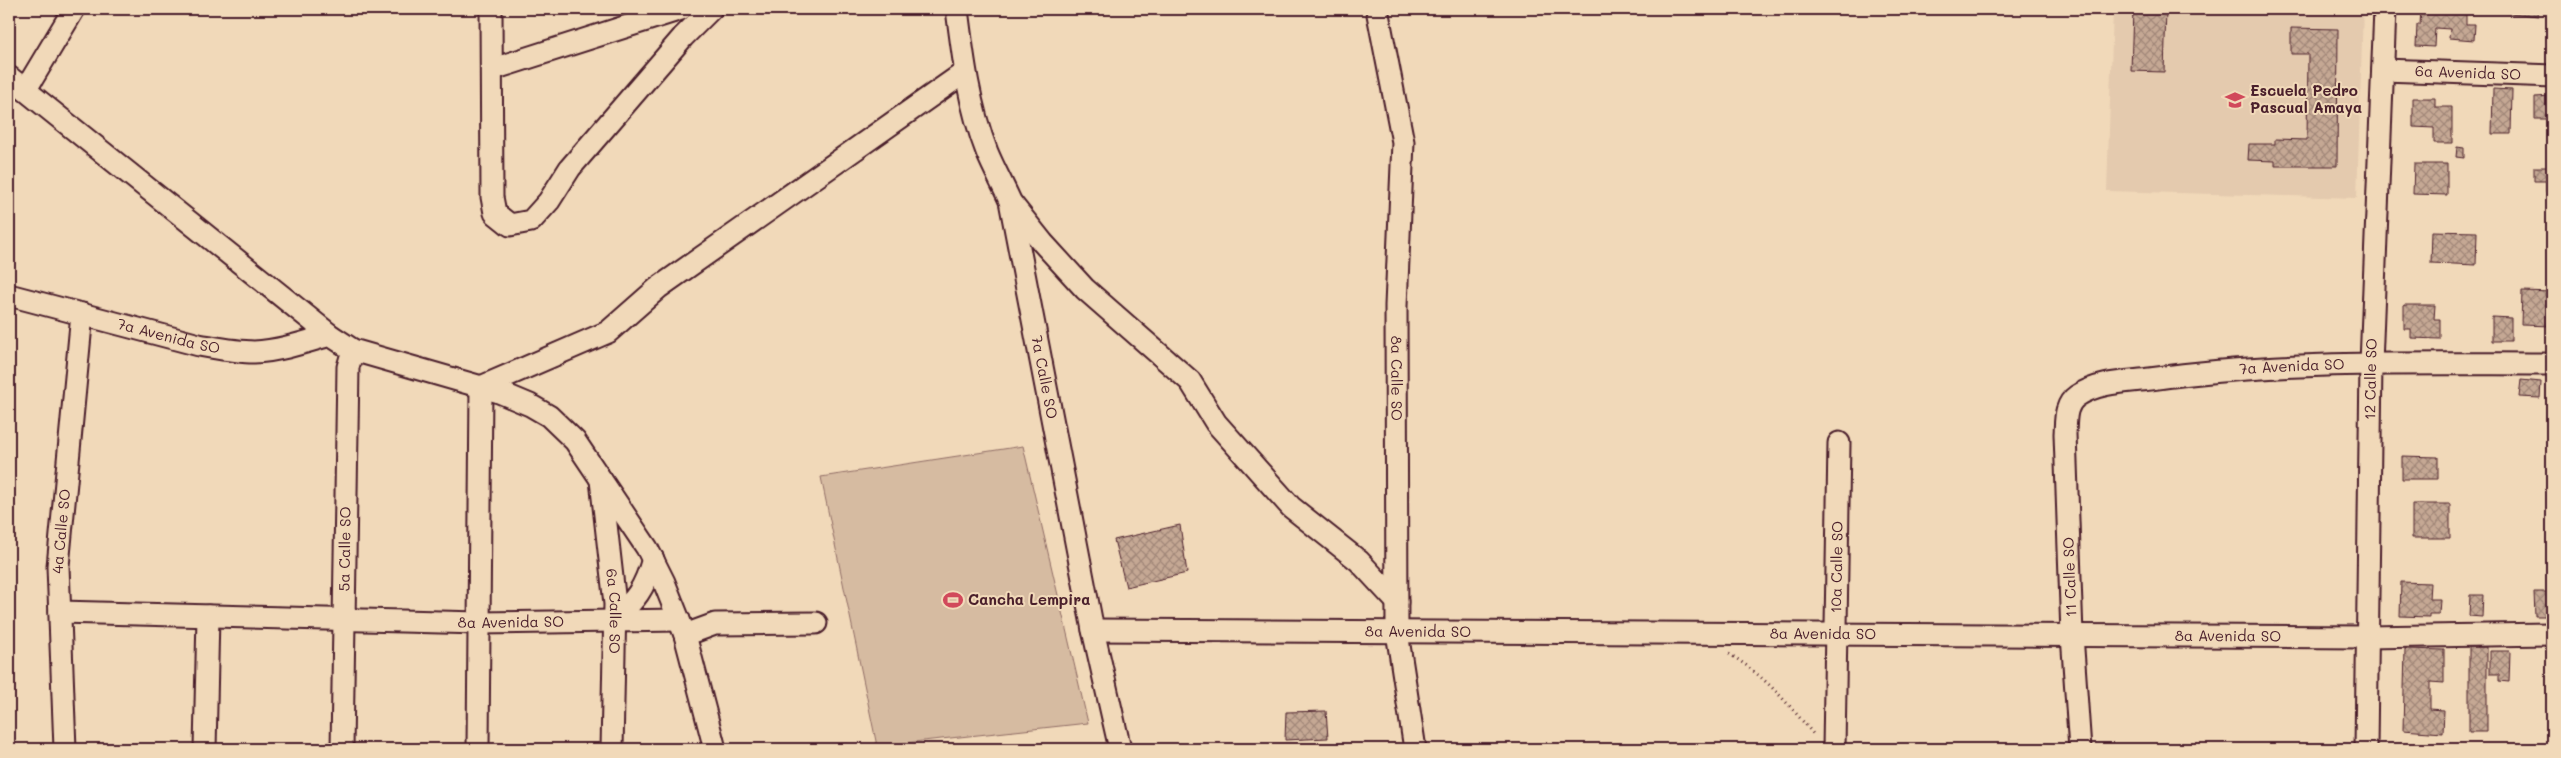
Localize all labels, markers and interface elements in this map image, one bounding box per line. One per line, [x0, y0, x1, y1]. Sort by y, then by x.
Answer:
street label: 6a Avenida SO [2415, 60, 2522, 84]
place label: Escuela Pedro Pascual Amaya [2250, 80, 2362, 117]
school or university icon: Escuela Pedro Pascual Amaya [2224, 89, 2246, 111]
street label: 7a Avenida SO [115, 313, 222, 358]
street label: 7a Calle SO [1027, 333, 1063, 420]
street label: 8a Calle SO [1387, 336, 1407, 421]
street label: 12 Calle SO [2359, 338, 2381, 420]
street label: 7a Avenida SO [2238, 354, 2345, 378]
street label: 4a Calle SO [47, 488, 74, 574]
street label: 5a Calle SO [333, 506, 355, 592]
street label: 10a Calle SO [1825, 521, 1847, 613]
street label: 11 Calle SO [2058, 536, 2080, 617]
street label: 6a Calle SO [602, 568, 626, 654]
sports icon: Cancha Lempira [942, 589, 964, 611]
place label: Cancha Lempira [968, 589, 1090, 609]
street label: 8a Avenida SO [457, 611, 564, 632]
street label: 8a Avenida SO [1365, 620, 1471, 641]
street label: 8a Avenida SO [1770, 623, 1876, 643]
street label: 8a Avenida SO [2175, 625, 2281, 646]

